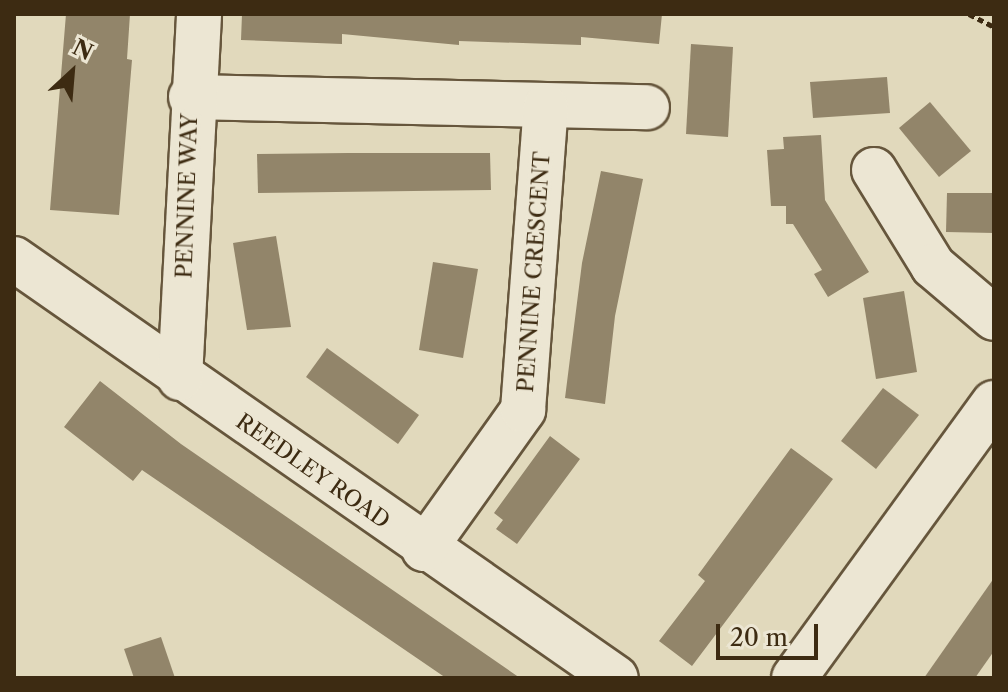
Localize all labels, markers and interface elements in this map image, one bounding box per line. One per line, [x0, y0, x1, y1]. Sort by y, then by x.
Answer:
north arrow [32, 32, 112, 112]
text: N [68, 34, 97, 66]
street label: PENNINE WAY [171, 113, 203, 279]
street label: PENNINE CRESCENT [512, 151, 556, 393]
street label: REEDLEY ROAD [231, 408, 395, 534]
scale bar [720, 608, 822, 658]
text: 20 m [730, 623, 788, 652]

